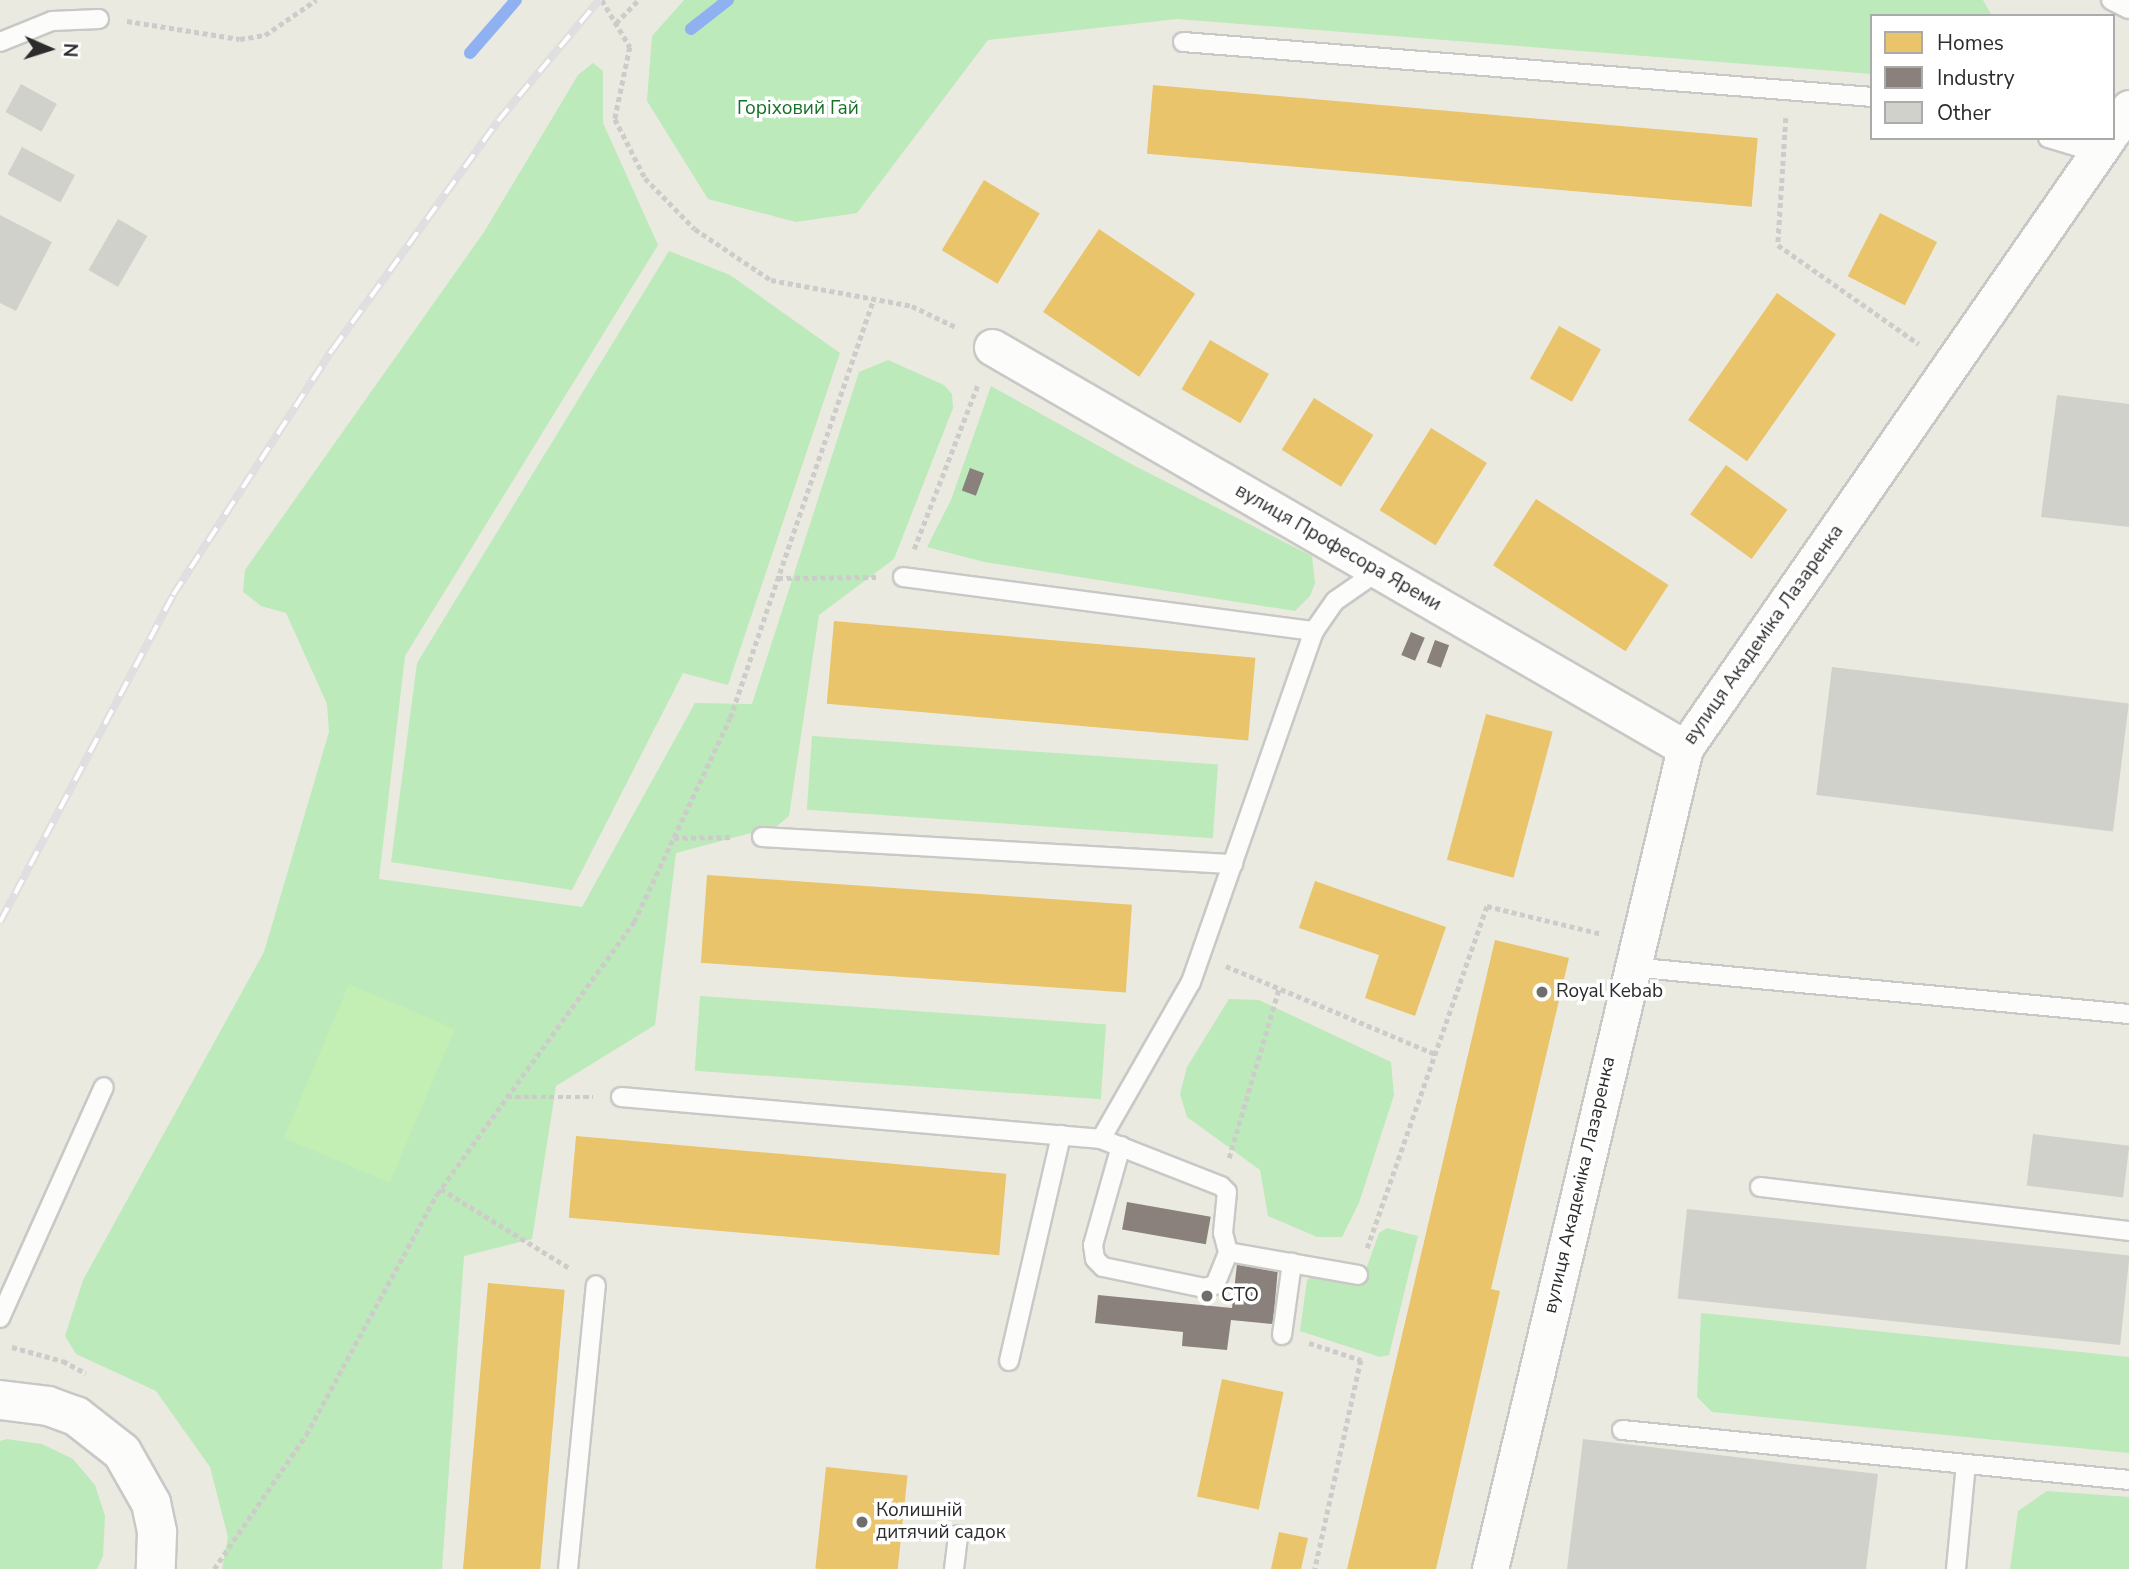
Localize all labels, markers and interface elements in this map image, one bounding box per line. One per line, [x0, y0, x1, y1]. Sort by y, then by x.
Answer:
north arrow [14, 14, 84, 84]
legend [1870, 14, 2115, 140]
text: Homes [1937, 29, 2004, 57]
text: N [57, 42, 83, 58]
text: Industry [1937, 64, 2015, 92]
park label: Горіховий Гай [737, 98, 859, 120]
text: Other [1937, 99, 1991, 127]
street label: вулиця Професора Яреми [1231, 480, 1445, 616]
street label: вулиця Академіка Лазаренка [1679, 521, 1849, 749]
place label: Royal Kebab [1556, 981, 1663, 1003]
marker: Royal Kebab [1534, 984, 1550, 1000]
street label: вулиця Академіка Лазаренка [1539, 1054, 1621, 1316]
place label: СТО [1221, 1285, 1259, 1307]
marker: СТО [1199, 1288, 1215, 1304]
place label: Колишній дитячий садок [876, 1500, 1006, 1544]
marker: Колишній дитячий садок [854, 1514, 870, 1530]

